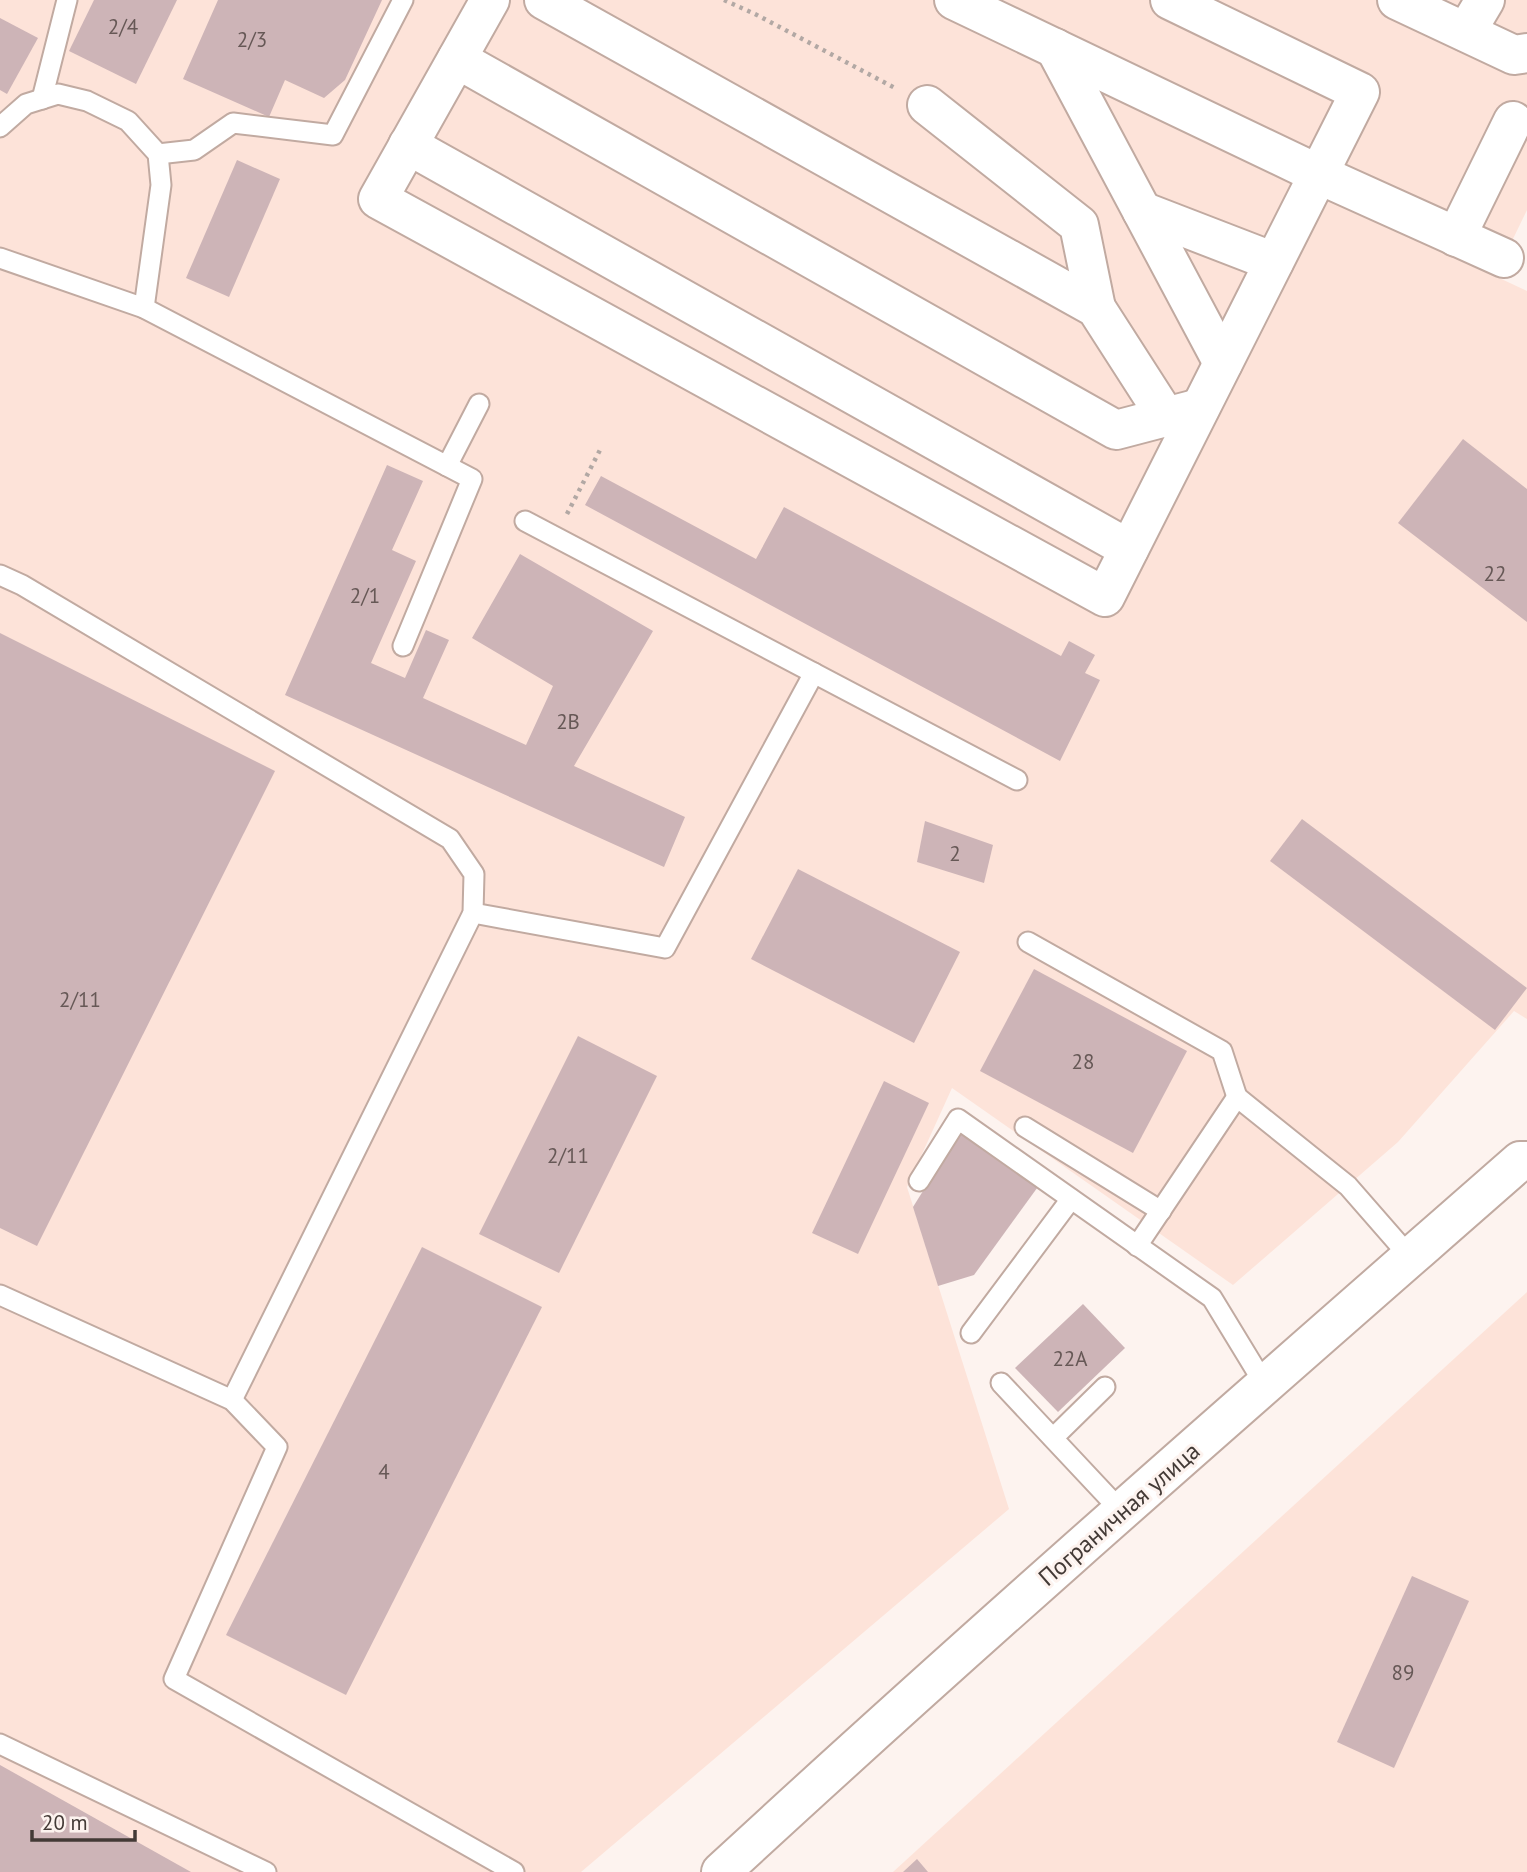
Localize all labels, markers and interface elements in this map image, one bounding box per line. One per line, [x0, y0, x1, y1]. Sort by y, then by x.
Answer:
house number: 2/4 [108, 13, 138, 40]
house number: 2/3 [237, 26, 267, 53]
house number: 22 [1484, 560, 1506, 587]
house number: 2/1 [350, 582, 380, 609]
house number: 2В [556, 708, 580, 735]
house number: 2 [949, 840, 961, 867]
house number: 2/11 [59, 986, 101, 1013]
house number: 28 [1072, 1048, 1094, 1075]
house number: 2/11 [547, 1142, 589, 1169]
house number: 22А [1052, 1345, 1088, 1372]
street label: Пограничная улица [1032, 1435, 1206, 1593]
house number: 4 [378, 1458, 390, 1485]
house number: 89 [1392, 1659, 1414, 1686]
scale bar [32, 1798, 135, 1842]
text: 20 m [42, 1809, 88, 1836]

